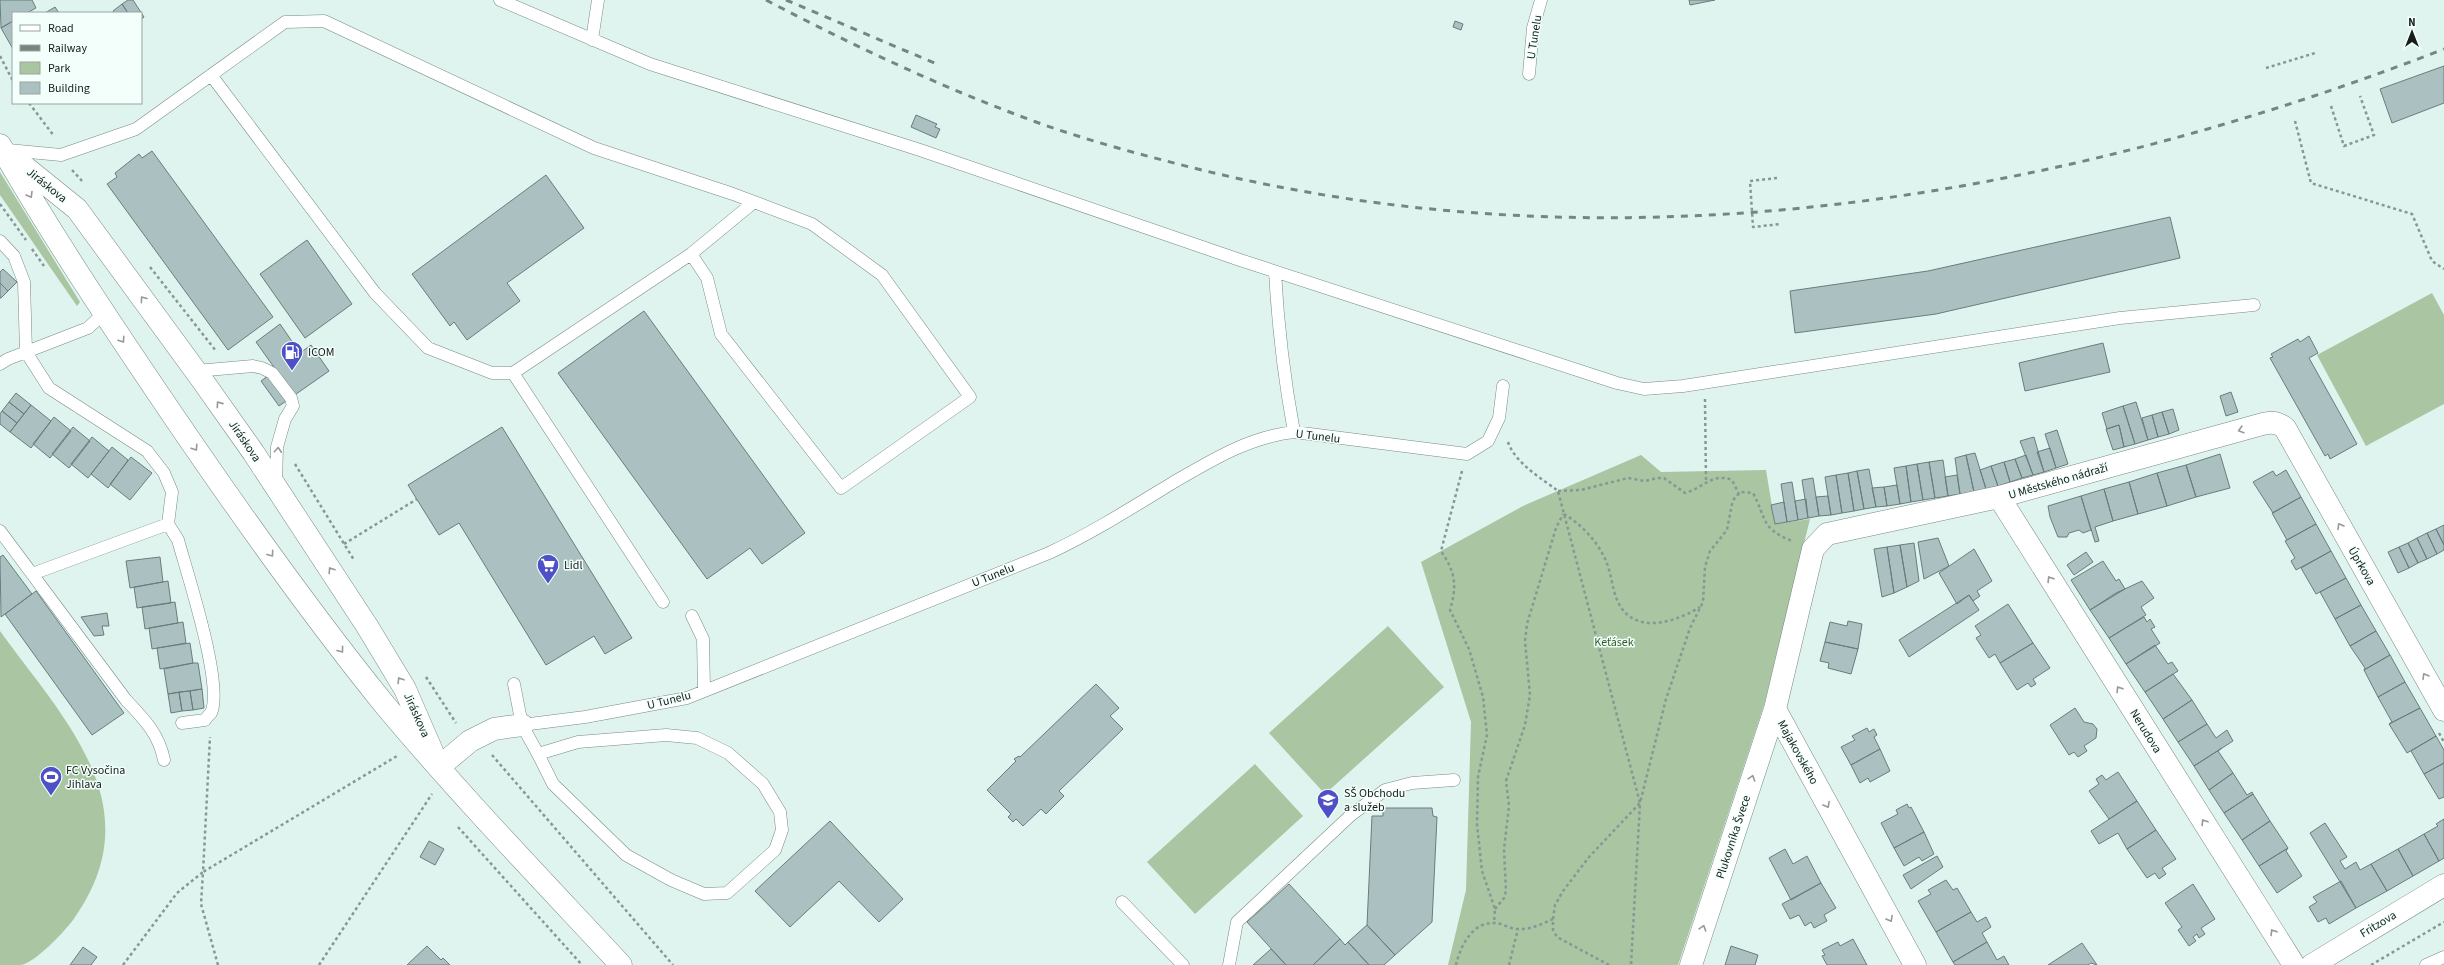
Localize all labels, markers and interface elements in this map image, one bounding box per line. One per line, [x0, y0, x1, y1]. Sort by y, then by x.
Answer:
legend [12, 12, 142, 104]
north arrow [2392, 12, 2432, 52]
street label: U Tunelu [1523, 14, 1546, 60]
text: N [2408, 15, 2416, 30]
text: Road [48, 20, 74, 37]
text: Railway [48, 40, 87, 57]
text: Park [48, 60, 70, 77]
text: Building [48, 80, 90, 97]
street label: Jiráskova [23, 164, 70, 207]
one-way arrow [26, 191, 33, 198]
one-way arrow [140, 297, 147, 304]
one-way arrow [117, 336, 125, 343]
fuel station icon: ICOM [279, 339, 305, 372]
place label: ICOM [308, 344, 334, 361]
one-way arrow [217, 402, 224, 409]
street label: Jiráskova [224, 417, 265, 466]
street label: U Tunelu [1295, 425, 1341, 448]
one-way arrow [2238, 425, 2245, 434]
one-way arrow [190, 444, 198, 451]
one-way arrow [273, 447, 282, 453]
street label: U Městského nádraží [2006, 459, 2111, 504]
one-way arrow [2338, 523, 2345, 530]
street label: Úprkova [2344, 544, 2379, 589]
one-way arrow [266, 549, 273, 556]
supermarket icon: Lidl [535, 552, 561, 585]
place label: Lidl [564, 557, 583, 574]
street label: U Tunelu [969, 559, 1017, 592]
one-way arrow [328, 567, 336, 574]
one-way arrow [2047, 576, 2055, 583]
park label: Keťásek [1594, 634, 1634, 651]
one-way arrow [337, 646, 344, 653]
one-way arrow [2422, 673, 2429, 680]
one-way arrow [397, 677, 405, 684]
one-way arrow [2117, 686, 2124, 693]
street label: U Tunelu [645, 687, 693, 714]
street label: Jiráskova [399, 690, 434, 740]
street label: Nerudova [2125, 706, 2166, 757]
street label: Majakovského [1773, 717, 1822, 788]
place label: FC Vysočina Jihlava [66, 762, 125, 793]
sports icon: FC Vysočina Jihlava [38, 764, 64, 797]
one-way arrow [1747, 775, 1756, 782]
place label: SŠ Obchodu a služeb [1344, 785, 1405, 816]
school or university icon: SŠ Obchodu a služeb [1315, 787, 1341, 820]
street label: Plukovníka Švece [1712, 793, 1755, 881]
one-way arrow [1823, 801, 1830, 808]
one-way arrow [2201, 819, 2208, 826]
street label: Fritzova [2357, 907, 2400, 942]
one-way arrow [1885, 914, 1892, 922]
one-way arrow [1698, 925, 1707, 932]
one-way arrow [2270, 929, 2278, 936]

